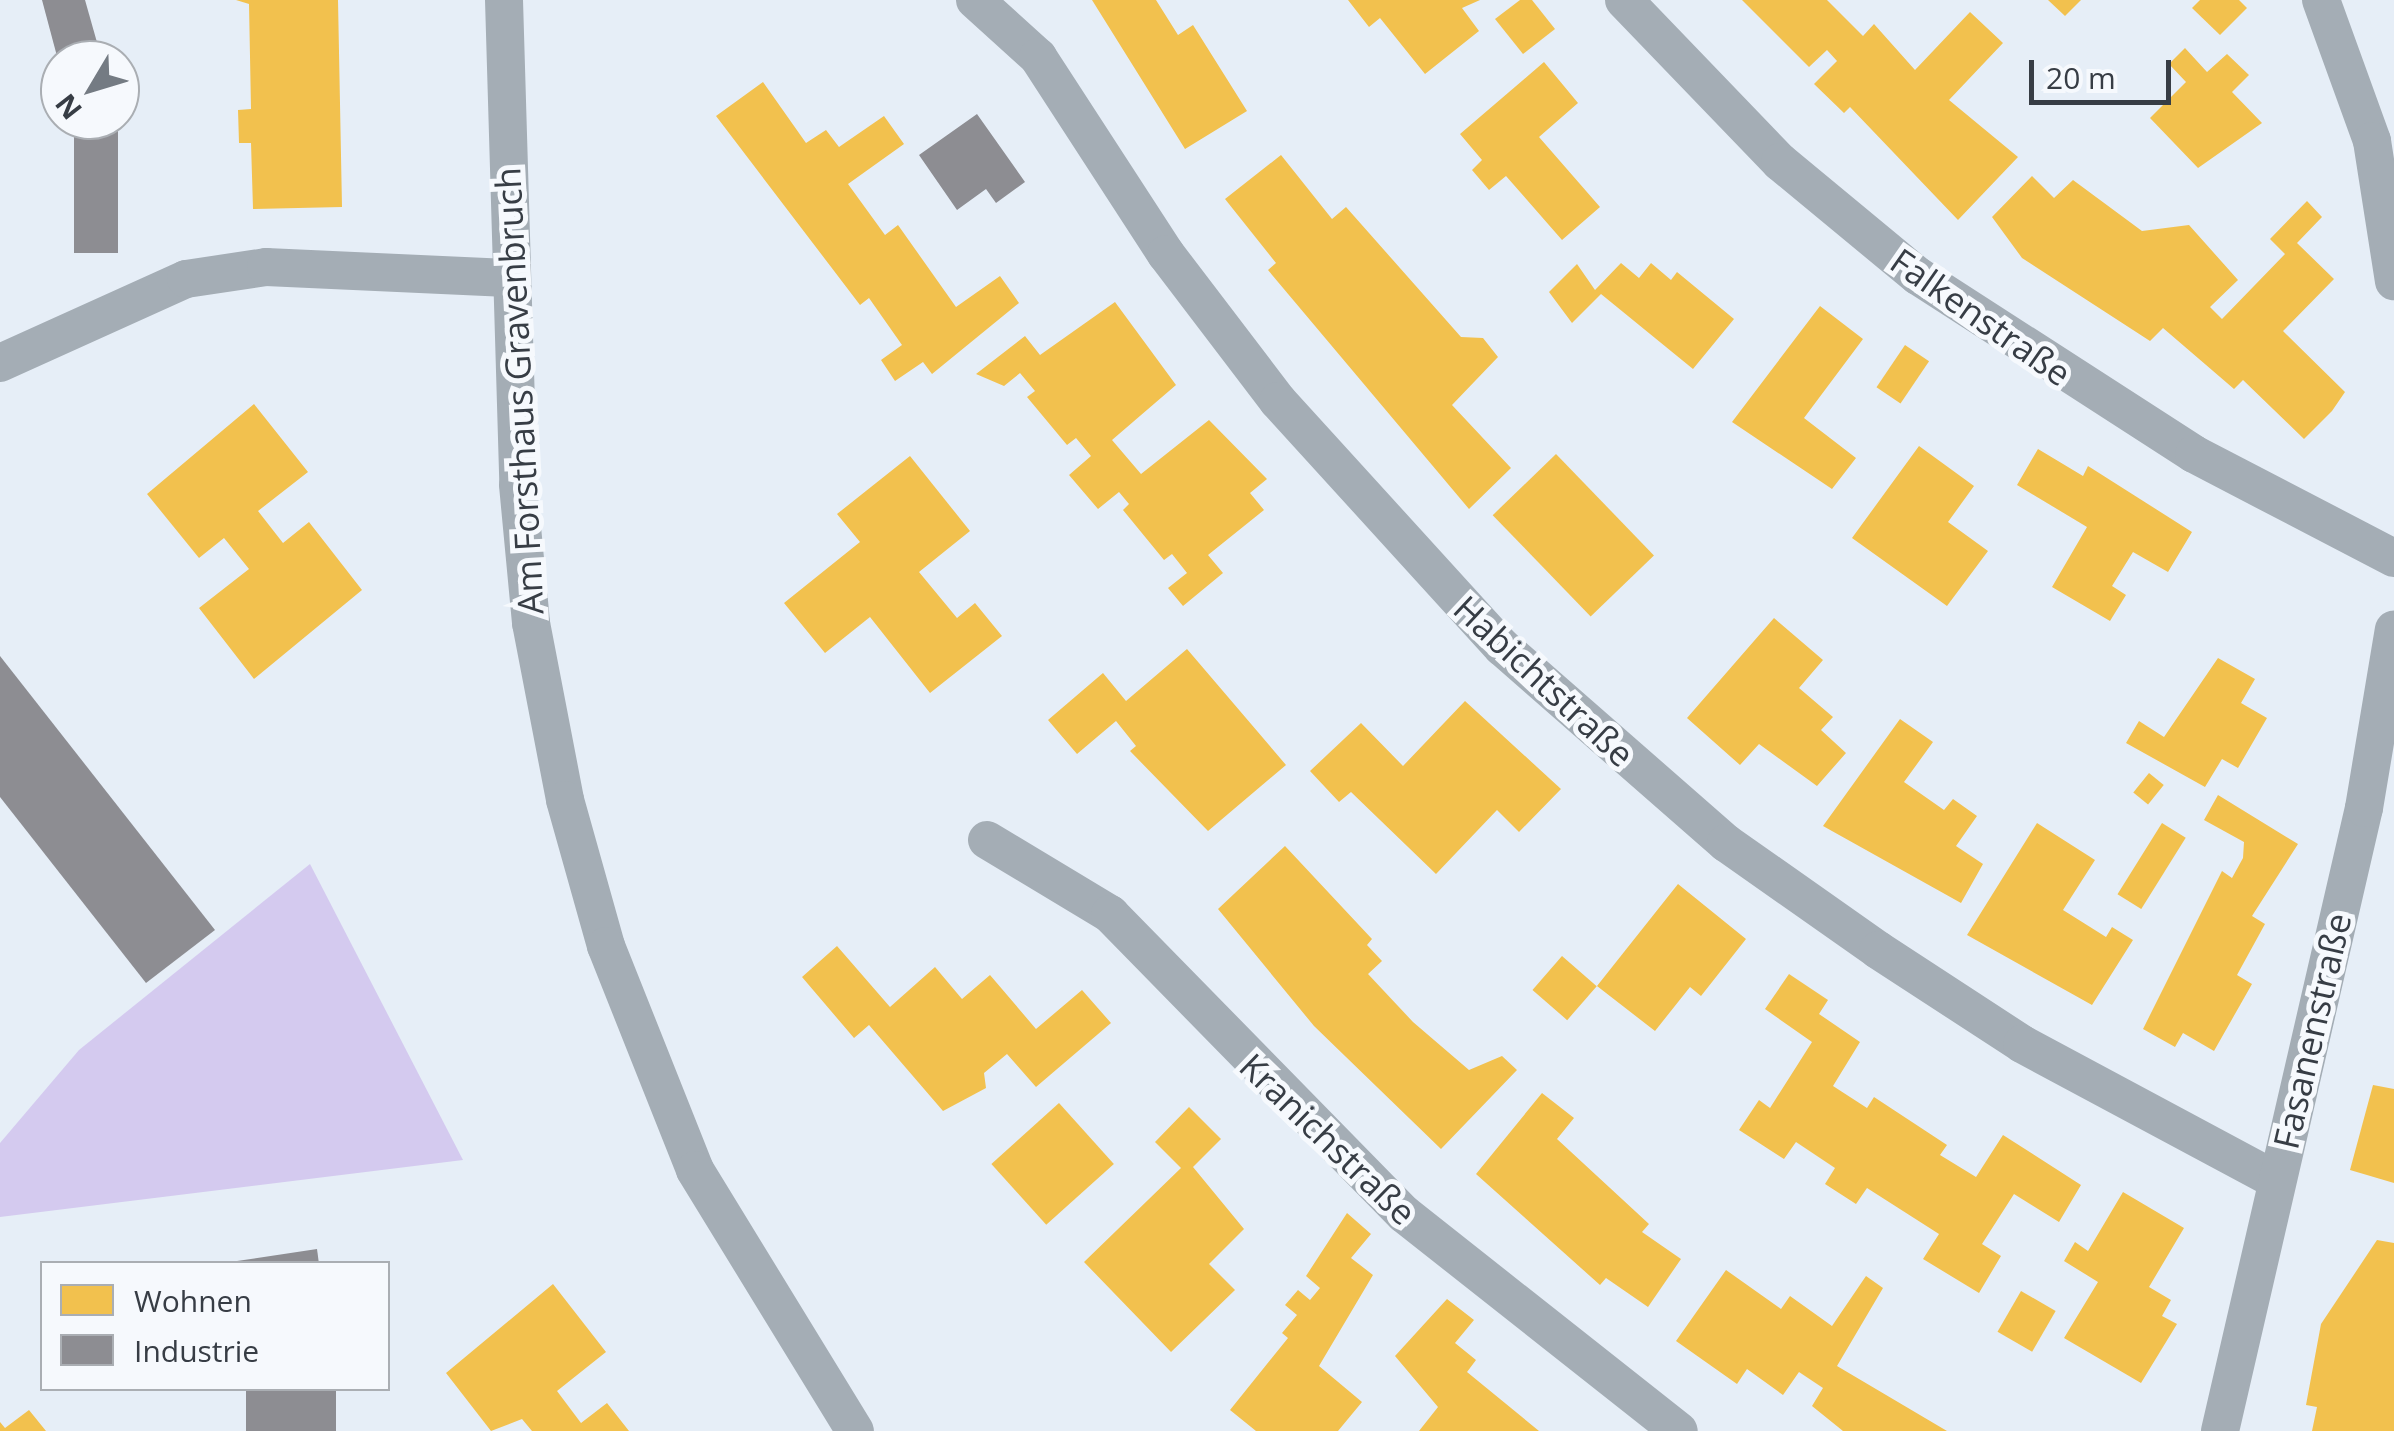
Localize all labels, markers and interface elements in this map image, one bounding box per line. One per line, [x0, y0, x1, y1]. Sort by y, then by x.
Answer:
north arrow [40, 40, 140, 140]
scale bar [2034, 40, 2176, 102]
text: 20 m [2046, 57, 2116, 98]
text: N [46, 87, 90, 128]
street label: Am Forsthaus Gravenbruch [486, 166, 552, 616]
street label: Falkenstraße [1883, 240, 2079, 394]
street label: Habichtstraße [1445, 587, 1643, 775]
street label: Fasanenstraße [2264, 909, 2360, 1153]
street label: Kranichstraße [1231, 1045, 1425, 1233]
legend [40, 1261, 390, 1391]
text: Wohnen [134, 1280, 252, 1321]
text: Industrie [134, 1330, 259, 1371]

